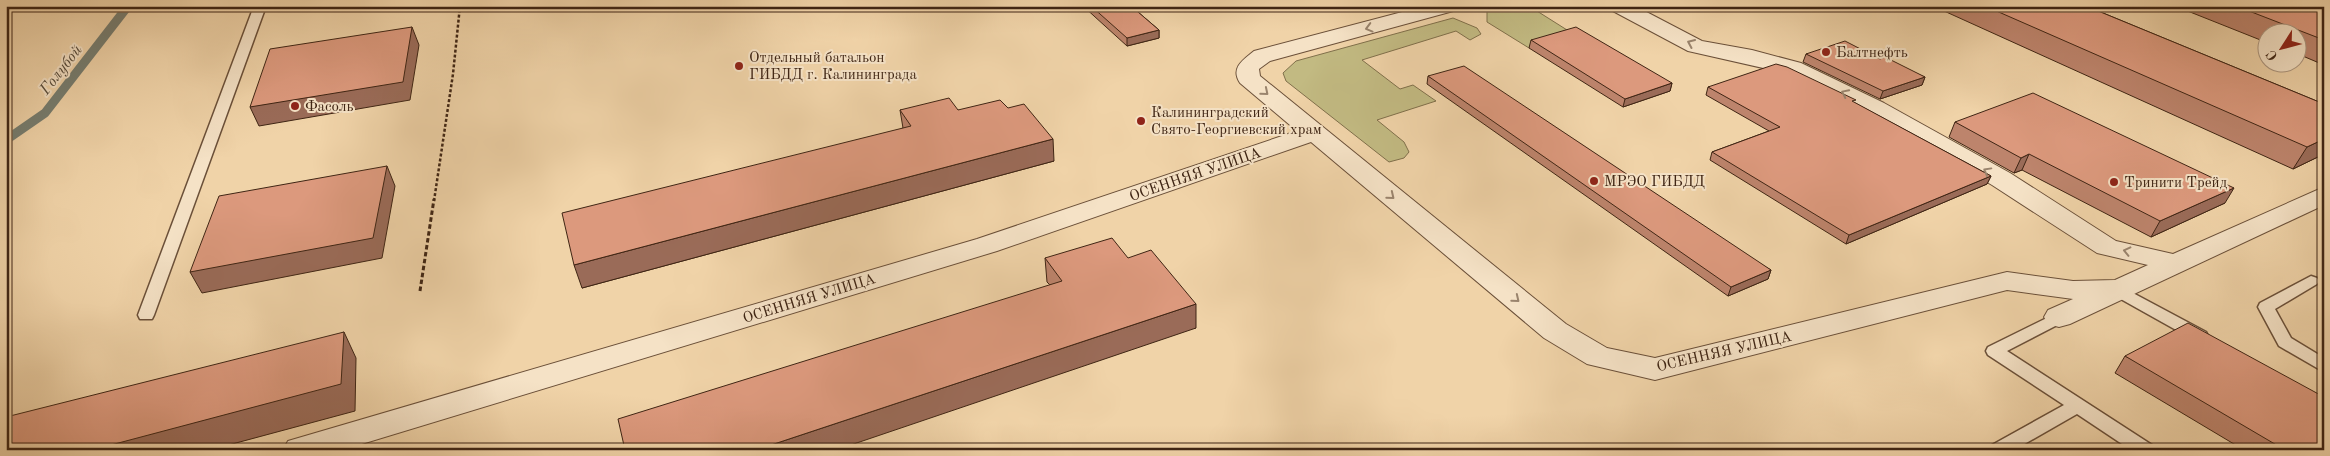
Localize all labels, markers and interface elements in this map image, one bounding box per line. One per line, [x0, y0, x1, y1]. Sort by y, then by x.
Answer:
one-way arrow [1366, 22, 1374, 32]
north arrow [2258, 22, 2308, 72]
one-way arrow [1687, 39, 1696, 50]
water label: Голубой [37, 42, 86, 99]
marker: Балтнефть [1820, 46, 1832, 58]
place label: Балтнефть [1836, 46, 1908, 61]
text: С [2264, 47, 2281, 63]
place label: Отдельный батальон ГИБДД г. Калининграда [749, 51, 917, 83]
marker: Отдельный батальон ГИБДД г. Калининграда [733, 60, 745, 72]
one-way arrow [1260, 87, 1269, 96]
one-way arrow [1841, 89, 1850, 99]
marker: Фасоль [289, 100, 301, 112]
place label: Фасоль [305, 100, 354, 115]
place label: Калининградский Свято-Георгиевский храм [1151, 106, 1322, 138]
marker: Калининградский Свято-Георгиевский храм [1135, 115, 1147, 127]
street label: ОСЕННЯЯ УЛИЦА [1128, 146, 1264, 205]
one-way arrow [1984, 167, 1993, 177]
marker: МРЭО ГИБДД [1588, 175, 1600, 187]
place label: МРЭО ГИБДД [1604, 175, 1705, 190]
marker: Тринити Трейд [2108, 176, 2120, 188]
place label: Тринити Трейд [2124, 176, 2228, 191]
one-way arrow [1385, 190, 1394, 199]
one-way arrow [2123, 246, 2132, 257]
street label: ОСЕННЯЯ УЛИЦА [741, 272, 878, 327]
one-way arrow [1510, 293, 1519, 301]
street label: ОСЕННЯЯ УЛИЦА [1655, 329, 1794, 375]

